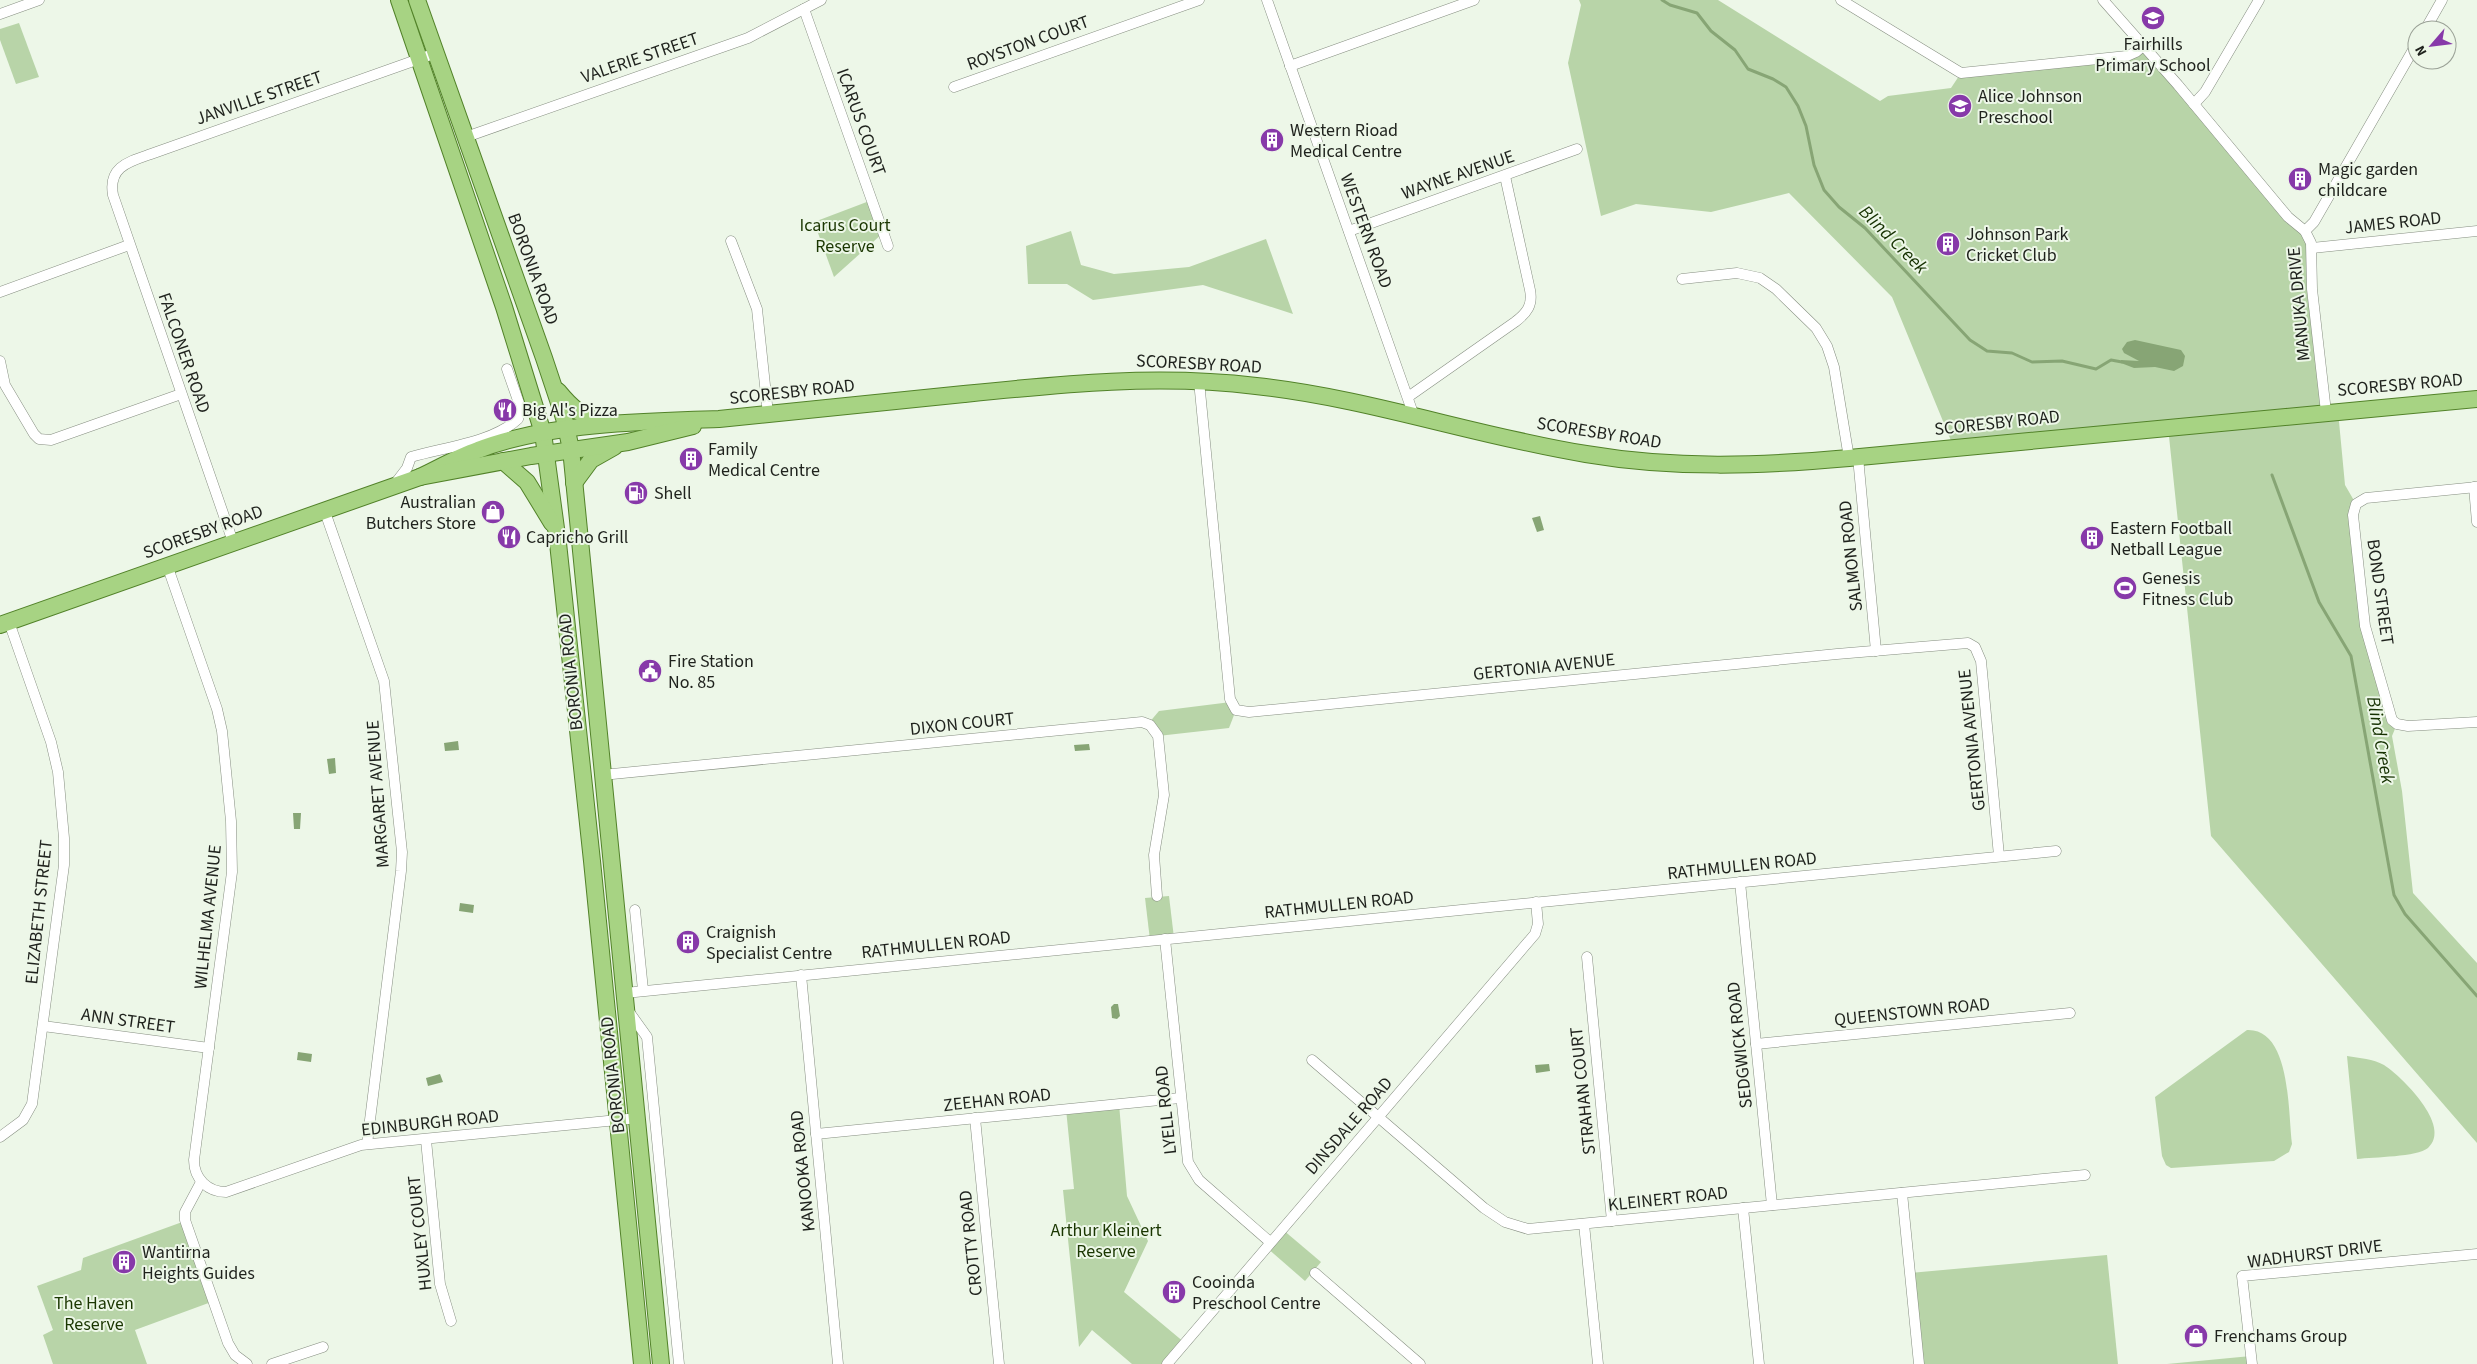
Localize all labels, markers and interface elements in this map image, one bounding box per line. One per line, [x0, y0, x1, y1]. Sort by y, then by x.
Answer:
school or university icon: Fairhills Primary School [2140, 5, 2166, 31]
street label: ROYSTON COURT [963, 9, 1093, 77]
north arrow [2407, 20, 2457, 70]
street label: VALERIE STREET [578, 26, 702, 90]
place label: Fairhills Primary School [2095, 32, 2211, 78]
text: N [2410, 42, 2432, 59]
street label: JANVILLE STREET [192, 65, 326, 131]
street label: ICARUS COURT [830, 65, 892, 180]
place label: Alice Johnson Preschool [1978, 84, 2082, 130]
school or university icon: Alice Johnson Preschool [1947, 93, 1973, 119]
place label: Western Rioad Medical Centre [1290, 118, 1402, 164]
building icon: Western Rioad Medical Centre [1259, 127, 1285, 153]
street label: WAYNE AVENUE [1398, 144, 1518, 206]
place label: Magic garden childcare [2318, 157, 2418, 203]
building icon: Magic garden childcare [2287, 166, 2313, 192]
street label: WESTERN ROAD [1334, 170, 1398, 292]
water label: Blind Creek [1852, 199, 1934, 281]
street label: JAMES ROAD [2343, 205, 2443, 241]
street label: BORONIA ROAD [501, 210, 565, 328]
park label: Icarus Court Reserve [799, 213, 891, 259]
place label: Johnson Park Cricket Club [1966, 222, 2068, 268]
building icon: Johnson Park Cricket Club [1935, 231, 1961, 257]
street label: MANUKA DRIVE [2282, 246, 2316, 362]
street label: FALCONER ROAD [152, 289, 216, 417]
street label: SCORESBY ROAD [1135, 348, 1263, 380]
street label: SCORESBY ROAD [2336, 367, 2464, 403]
street label: SCORESBY ROAD [728, 373, 856, 411]
restaurant icon: Big Al's Pizza [492, 397, 518, 423]
place label: Big Al's Pizza [522, 398, 618, 423]
street label: SCORESBY ROAD [1933, 404, 2061, 442]
street label: SCORESBY ROAD [1535, 411, 1663, 455]
place label: Family Medical Centre [708, 437, 820, 483]
building icon: Family Medical Centre [678, 446, 704, 472]
fuel station icon: Shell [623, 480, 649, 506]
place label: Shell [654, 481, 692, 506]
place label: Australian Butchers Store [366, 490, 476, 536]
street label: SCORESBY ROAD [140, 499, 266, 565]
shop icon: Australian Butchers Store [480, 499, 506, 525]
street label: SALMON ROAD [1833, 499, 1869, 613]
place label: Eastern Football Netball League [2110, 516, 2232, 562]
restaurant icon: Capricho Grill [496, 524, 522, 550]
place label: Capricho Grill [526, 525, 628, 550]
building icon: Eastern Football Netball League [2079, 525, 2105, 551]
street label: BOND STREET [2360, 537, 2400, 647]
place label: Genesis Fitness Club [2142, 566, 2234, 612]
sports icon: Genesis Fitness Club [2112, 575, 2138, 601]
street label: BORONIA ROAD [552, 612, 590, 732]
street label: GERTONIA AVENUE [1472, 647, 1616, 687]
place label: Fire Station No. 85 [668, 649, 754, 695]
public building icon: Fire Station No. 85 [637, 658, 663, 684]
street label: GERTONIA AVENUE [1952, 668, 1992, 812]
water label: Blind Creek [2359, 694, 2401, 787]
street label: DIXON COURT [909, 706, 1016, 742]
street label: MARGARET AVENUE [360, 719, 396, 869]
street label: ELIZABETH STREET [19, 838, 59, 985]
street label: WILHELMA AVENUE [188, 844, 228, 990]
street label: RATHMULLEN ROAD [1666, 846, 1818, 886]
street label: RATHMULLEN ROAD [1263, 885, 1415, 925]
place label: Craignish Specialist Centre [706, 920, 832, 966]
street label: RATHMULLEN ROAD [860, 925, 1012, 965]
building icon: Craignish Specialist Centre [675, 929, 701, 955]
street label: SEDGWICK ROAD [1721, 980, 1759, 1110]
street label: QUEENSTOWN ROAD [1833, 991, 1991, 1033]
street label: ANN STREET [80, 1002, 177, 1040]
street label: BORONIA ROAD [594, 1015, 632, 1135]
street label: STRAHAN COURT [1564, 1025, 1602, 1156]
street label: LYELL ROAD [1149, 1064, 1183, 1156]
street label: DINSDALE ROAD [1299, 1072, 1399, 1180]
street label: ZEEHAN ROAD [942, 1082, 1052, 1118]
street label: EDINBURGH ROAD [360, 1103, 500, 1143]
street label: KANOOKA ROAD [784, 1109, 822, 1233]
street label: HUXLEY COURT [401, 1174, 438, 1292]
street label: KLEINERT ROAD [1607, 1180, 1729, 1218]
street label: CROTTY ROAD [953, 1189, 989, 1297]
park label: Arthur Kleinert Reserve [1050, 1218, 1162, 1264]
street label: WADHURST DRIVE [2246, 1233, 2384, 1275]
place label: Wantirna Heights Guides [142, 1240, 255, 1286]
building icon: Wantirna Heights Guides [111, 1249, 137, 1275]
place label: Cooinda Preschool Centre [1192, 1270, 1321, 1316]
building icon: Cooinda Preschool Centre [1161, 1279, 1187, 1305]
park label: The Haven Reserve [54, 1291, 134, 1337]
shop icon: Frenchams Group [2183, 1323, 2209, 1349]
place label: Frenchams Group [2214, 1324, 2347, 1349]

